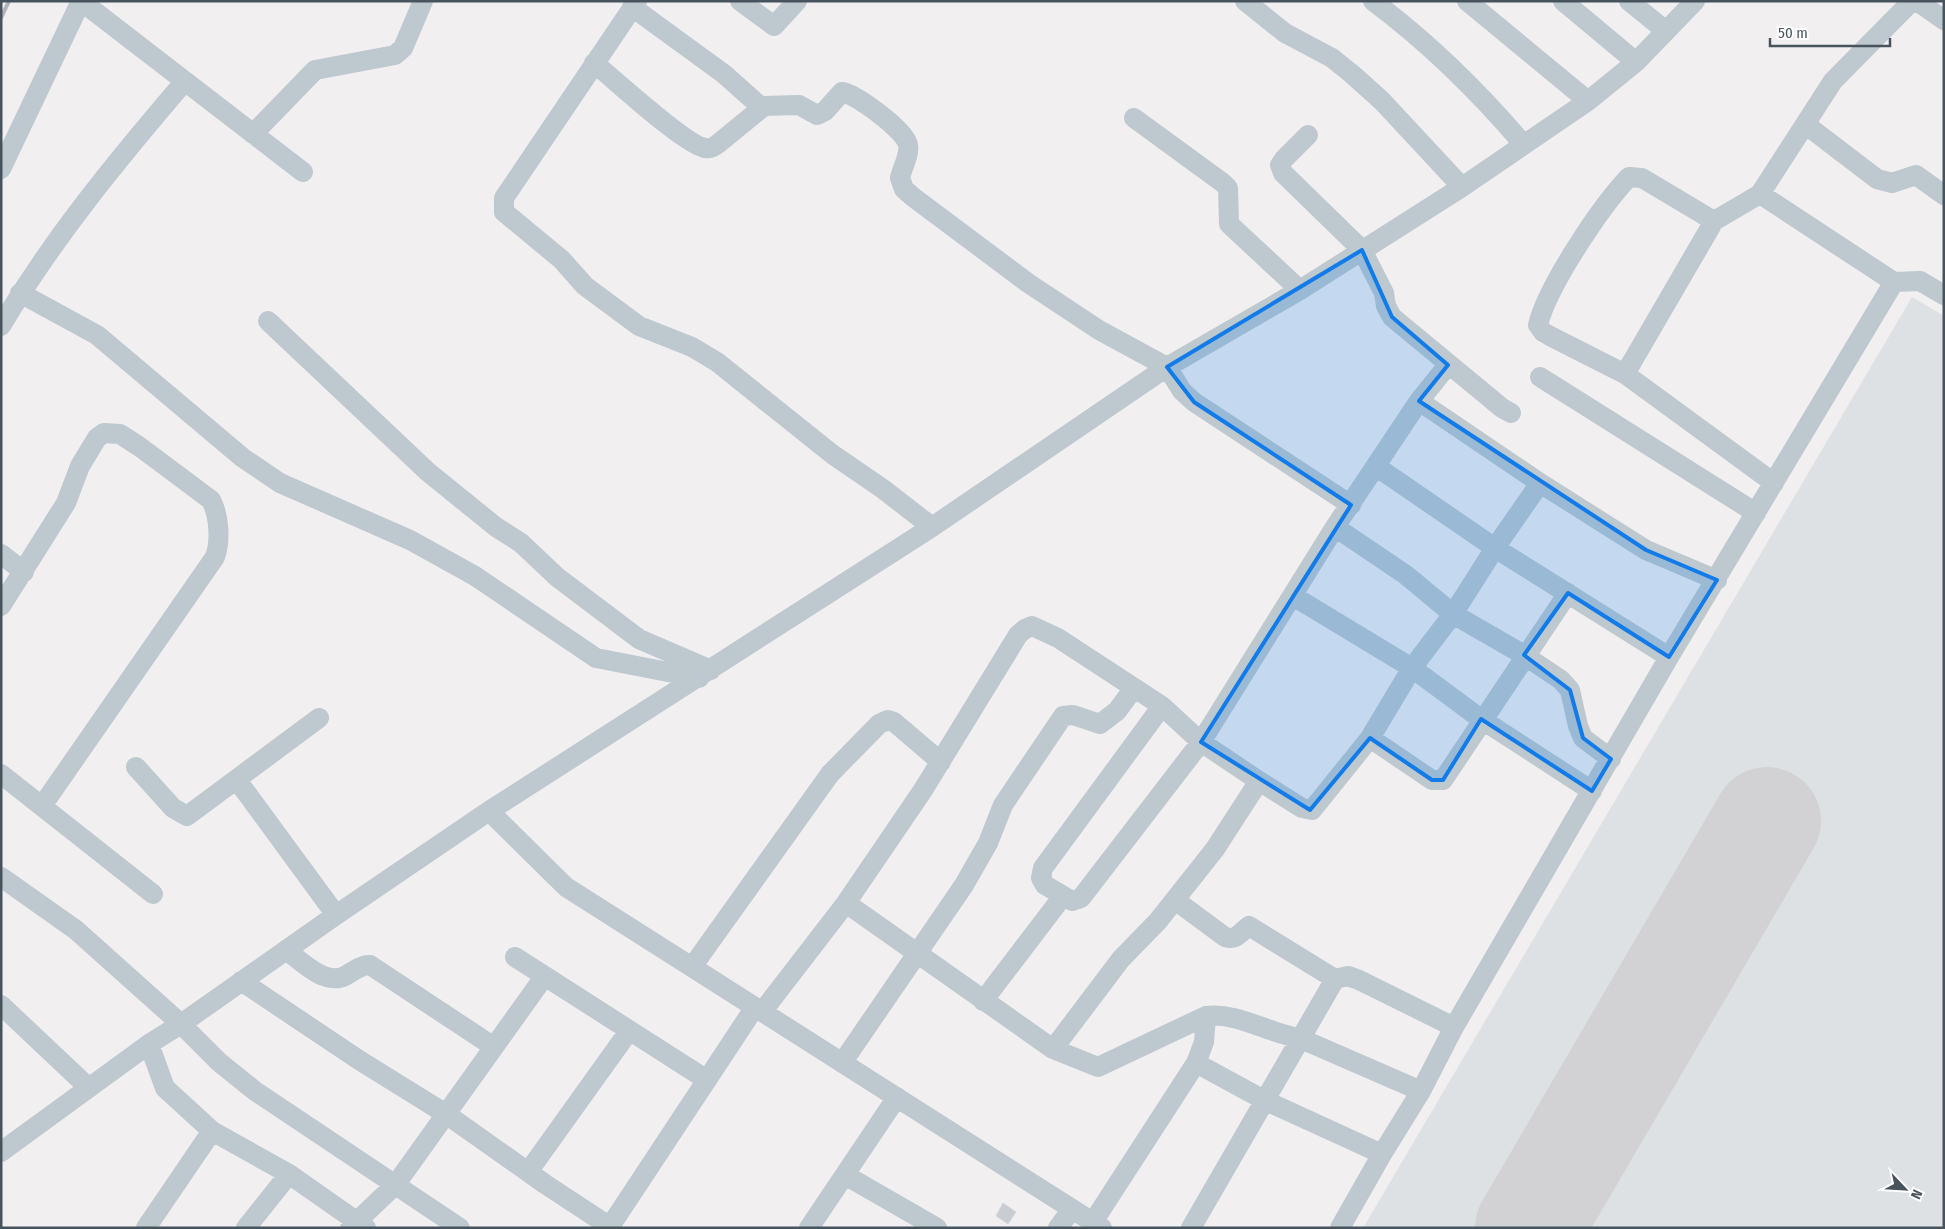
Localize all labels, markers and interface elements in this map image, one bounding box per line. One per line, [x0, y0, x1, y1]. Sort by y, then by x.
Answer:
scale bar [1770, 15, 1890, 47]
text: 50 m [1778, 24, 1808, 42]
north arrow [1880, 1164, 1930, 1214]
text: N [1907, 1187, 1926, 1202]

